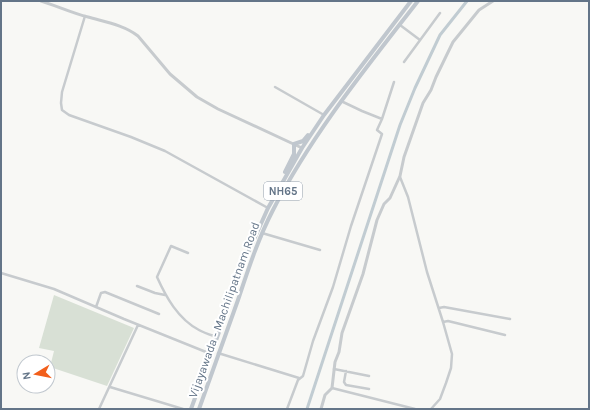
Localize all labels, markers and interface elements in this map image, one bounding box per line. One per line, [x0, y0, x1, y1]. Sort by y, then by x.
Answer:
road number: NH65 [264, 182, 302, 200]
street label: Vijayawada - Machilipatnam Road [186, 220, 262, 400]
north arrow [16, 354, 56, 394]
text: N [20, 371, 34, 381]

